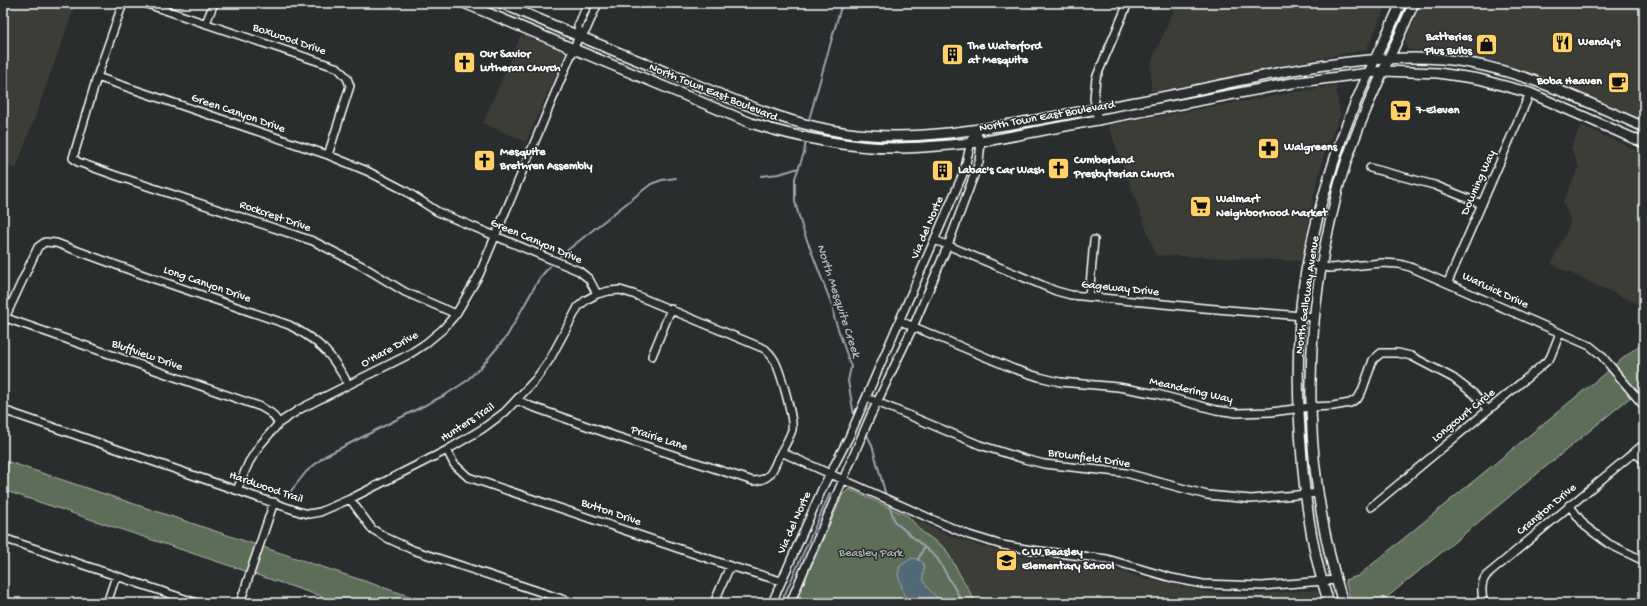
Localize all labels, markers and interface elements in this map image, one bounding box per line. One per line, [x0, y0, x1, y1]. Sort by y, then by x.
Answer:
street label: Boxwood Drive [250, 21, 328, 59]
restaurant icon: Wendy's [1549, 30, 1575, 56]
place label: Batteries Plus Bulbs [1424, 31, 1473, 59]
shop icon: Batteries Plus Bulbs [1474, 32, 1500, 58]
place label: Wendy's [1577, 36, 1621, 50]
place label: The Waterford at Mesquite [967, 40, 1043, 68]
building icon: The Waterford at Mesquite [939, 41, 965, 67]
place label: Our Savior Lutheran Church [480, 48, 561, 76]
church icon: Our Savior Lutheran Church [451, 49, 477, 75]
street label: North Town East Boulevard [647, 61, 780, 126]
cafe icon: Boba Heaven [1605, 69, 1631, 95]
place label: Boba Heaven [1536, 75, 1602, 89]
street label: Green Canyon Drive [189, 91, 288, 137]
street label: North Town East Boulevard [978, 98, 1117, 136]
supermarket icon: 7-Eleven [1388, 98, 1414, 124]
place label: 7-Eleven [1415, 104, 1460, 118]
pharmacy icon: Walgreens [1256, 135, 1282, 161]
place label: Walgreens [1283, 141, 1338, 155]
place label: Mesquite Brethren Assembly [499, 146, 593, 174]
church icon: Mesquite Brethren Assembly [472, 147, 498, 173]
street label: Downing Way [1458, 148, 1500, 219]
place label: Cumberland Presbyterian Church [1073, 154, 1175, 182]
church icon: Cumberland Presbyterian Church [1046, 155, 1072, 181]
building icon: Labac's Car Wash [929, 158, 955, 184]
place label: Labac's Car Wash [958, 164, 1045, 178]
place label: Walmart Neighborhood Market [1215, 193, 1328, 221]
street label: Via del Norte [908, 194, 948, 262]
supermarket icon: Walmart Neighborhood Market [1187, 194, 1213, 220]
street label: Rockcrest Drive [237, 198, 313, 236]
street label: Green Canyon Drive [488, 216, 585, 268]
street label: North Galloway Avenue [1293, 234, 1323, 355]
water label: North Mesquite Creek [813, 242, 864, 361]
street label: Long Canyon Drive [161, 263, 253, 307]
street label: Warwick Drive [1460, 270, 1531, 313]
street label: Gageway Drive [1080, 278, 1160, 300]
street label: O'Hare Drive [359, 328, 422, 371]
street label: Bluffview Drive [109, 337, 185, 375]
street label: Meandering Way [1148, 375, 1234, 407]
street label: Longcourt Circle [1430, 386, 1499, 446]
street label: Hunters Trail [438, 400, 498, 446]
street label: Prairie Lane [628, 423, 690, 455]
street label: Brownfield Drive [1046, 446, 1132, 472]
street label: Hardwood Trail [227, 469, 305, 507]
street label: Cranston Drive [1514, 481, 1580, 539]
street label: Via del Norte [775, 489, 815, 557]
street label: Button Drive [578, 496, 644, 530]
place label: C W Beasley Elementary School [1021, 546, 1115, 574]
park label: Beasley Park [838, 547, 905, 561]
school or university icon: C W Beasley Elementary School [993, 547, 1019, 573]

